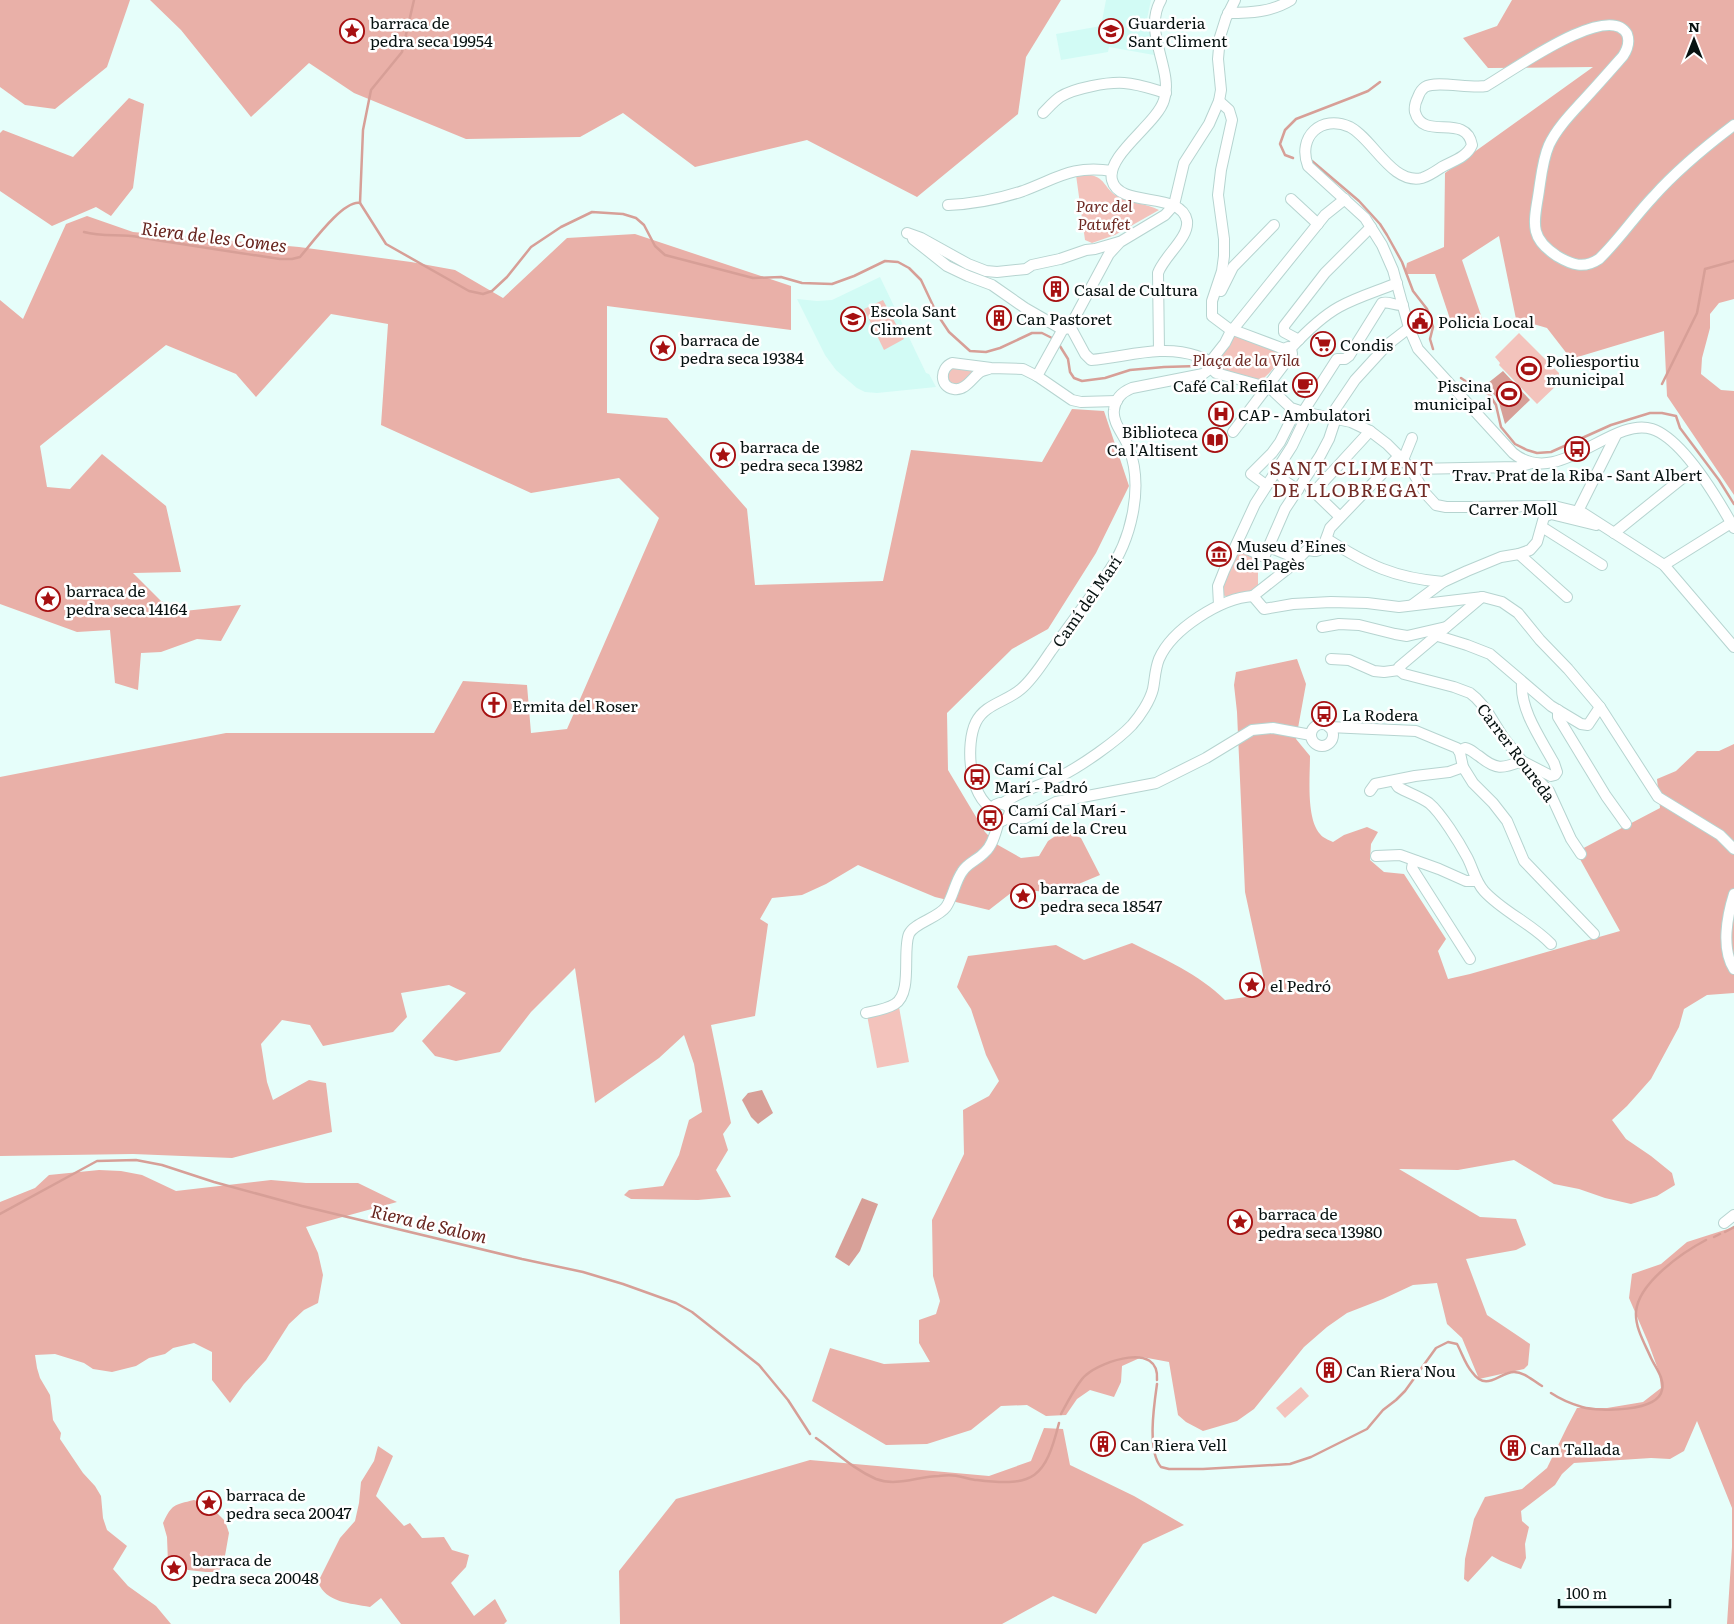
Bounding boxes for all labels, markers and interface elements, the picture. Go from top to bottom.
place label: barraca de pedra seca 19954 [370,10,493,52]
place label: Guarderia Sant Climent [1128,10,1228,52]
north arrow [1669,15,1719,65]
text: N [1688,16,1700,36]
place icon: barraca de pedra seca 19954 [339,18,365,44]
school or university icon: Guarderia Sant Climent [1098,18,1124,44]
park label: Parc del Patufet [1076,193,1133,235]
water label: Riera de les Comes [140,214,289,258]
building icon: Casal de Cultura [1043,276,1069,302]
place label: Casal de Cultura [1074,277,1198,301]
place label: Escola Sant Climent [870,298,957,340]
building icon: Can Pastoret [986,305,1012,331]
school or university icon: Escola Sant Climent [840,306,866,332]
place label: Can Pastoret [1016,306,1113,330]
public building icon: Policia Local [1407,308,1433,334]
place label: Policia Local [1438,309,1534,333]
place label: barraca de pedra seca 19384 [680,327,804,369]
supermarket icon: Condis [1310,331,1336,357]
place label: Condis [1340,332,1393,356]
place icon: barraca de pedra seca 19384 [650,335,676,361]
park label: Plaça de la Vila [1192,347,1301,371]
place label: Poliesportiu municipal [1546,348,1639,390]
sports icon: Poliesportiu municipal [1516,356,1542,382]
cafe icon: Café Cal Refilat [1292,372,1318,398]
place label: Café Cal Refilat [1173,373,1289,397]
place label: Piscina municipal [1414,373,1492,415]
sports icon: Piscina municipal [1496,381,1522,407]
hospital icon: CAP - Ambulatori [1208,401,1234,427]
place label: CAP - Ambulatori [1238,402,1371,426]
place label: Biblioteca Ca l'Altisent [1107,419,1199,461]
library icon: Biblioteca Ca l'Altisent [1202,427,1228,453]
place label: barraca de pedra seca 13982 [740,434,863,476]
bus stop icon: Trav. Prat de la Riba - Sant Albert [1564,436,1590,462]
place icon: barraca de pedra seca 13982 [710,442,736,468]
district label: SANT CLIMENT DE LLOBREGAT [1270,453,1434,503]
place label: Trav. Prat de la Riba - Sant Albert [1452,462,1703,486]
street label: Carrer Moll [1469,496,1557,520]
place label: Museu d’Eines del Pagès [1236,533,1346,575]
museum icon: Museu d’Eines del Pagès [1206,541,1232,567]
street label: Camí del Marí [1046,550,1126,652]
place label: barraca de pedra seca 14164 [66,578,187,620]
place icon: barraca de pedra seca 14164 [35,586,61,612]
church icon: Ermita del Roser [481,692,507,718]
place label: Ermita del Roser [512,693,638,717]
street label: Carrer Roureda [1472,698,1562,807]
bus stop icon: La Rodera [1311,701,1337,727]
place label: La Rodera [1342,702,1419,726]
place label: Camí Cal Marí - Padró [994,756,1088,798]
bus stop icon: Camí Cal Marí - Padró [964,764,990,790]
place label: Camí Cal Marí - Camí de la Creu [1008,797,1127,839]
bus stop icon: Camí Cal Marí - Camí de la Creu [977,805,1003,831]
place label: barraca de pedra seca 18547 [1040,875,1162,917]
place icon: barraca de pedra seca 18547 [1010,883,1036,909]
place icon: el Pedró [1239,972,1265,998]
place label: el Pedró [1270,973,1331,997]
water label: Riera de Salom [368,1197,490,1250]
place label: barraca de pedra seca 13980 [1258,1201,1382,1243]
place icon: barraca de pedra seca 13980 [1227,1209,1253,1235]
building icon: Can Riera Nou [1316,1357,1342,1383]
place label: Can Riera Nou [1346,1358,1456,1382]
building icon: Can Riera Vell [1090,1431,1116,1457]
place label: Can Riera Vell [1120,1432,1227,1456]
building icon: Can Tallada [1500,1435,1526,1461]
place label: Can Tallada [1530,1436,1621,1460]
place label: barraca de pedra seca 20047 [226,1482,352,1524]
place icon: barraca de pedra seca 20047 [196,1490,222,1516]
place label: barraca de pedra seca 20048 [192,1547,319,1589]
place icon: barraca de pedra seca 20048 [161,1555,187,1581]
scale bar [1559,1576,1670,1608]
text: 100 m [1566,1581,1607,1604]

